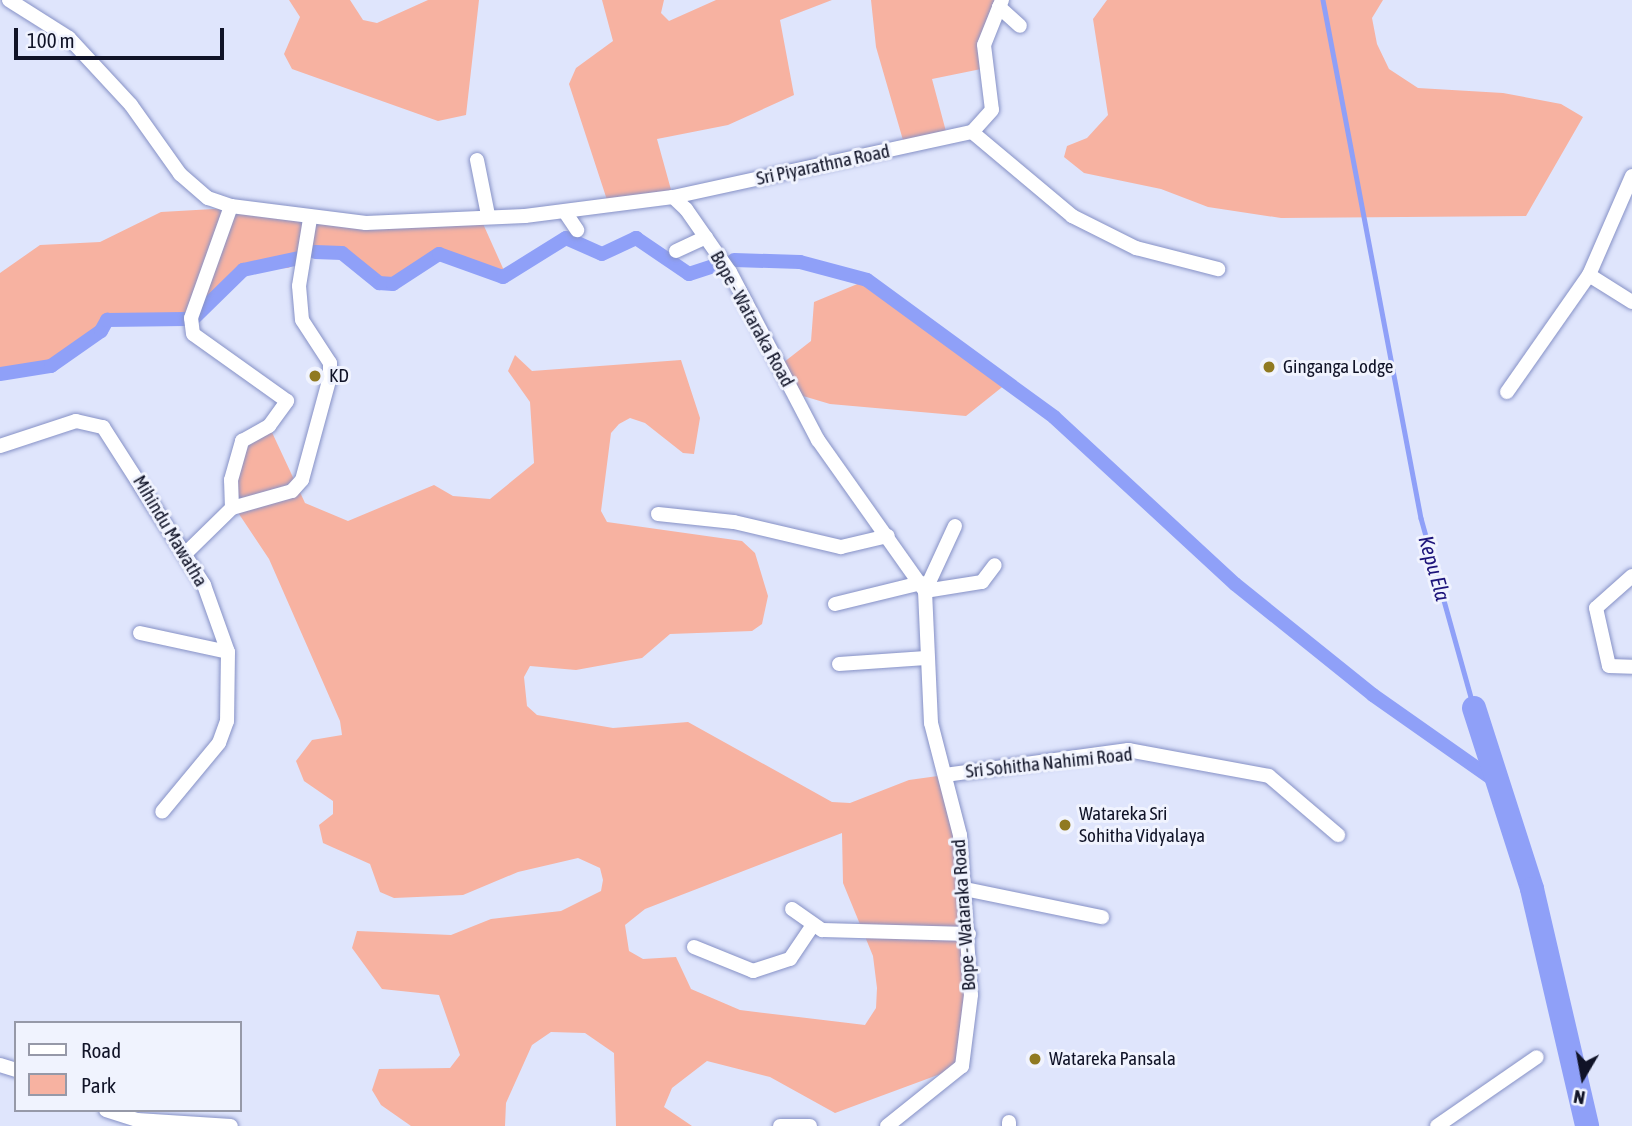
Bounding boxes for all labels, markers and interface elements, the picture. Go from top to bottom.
scale bar [18,14,228,58]
text: 100 m [27,28,75,52]
street label: Sri Piyarathna Road [754,140,892,190]
street label: Bope - Wataraka Road [705,247,799,391]
place label: Ginganga Lodge [1283,356,1393,378]
marker: Ginganga Lodge [1261,359,1277,375]
place label: KD [329,365,349,387]
marker: KD [307,368,323,384]
street label: Mihindu Mawatha [128,471,212,591]
water label: Kepu Ela [1414,533,1456,603]
street label: Sri Sohitha Nahimi Road [964,743,1134,783]
place label: Watareka Sri Sohitha Vidyalaya [1079,803,1205,847]
marker: Watareka Sri Sohitha Vidyalaya [1057,817,1073,833]
street label: Bope - Wataraka Road [947,838,981,992]
legend [14,1021,242,1112]
text: Road [81,1038,121,1062]
north arrow [1548,1042,1618,1112]
place label: Watareka Pansala [1049,1048,1176,1070]
marker: Watareka Pansala [1027,1051,1043,1067]
text: Park [81,1073,116,1097]
text: N [1572,1086,1587,1109]

